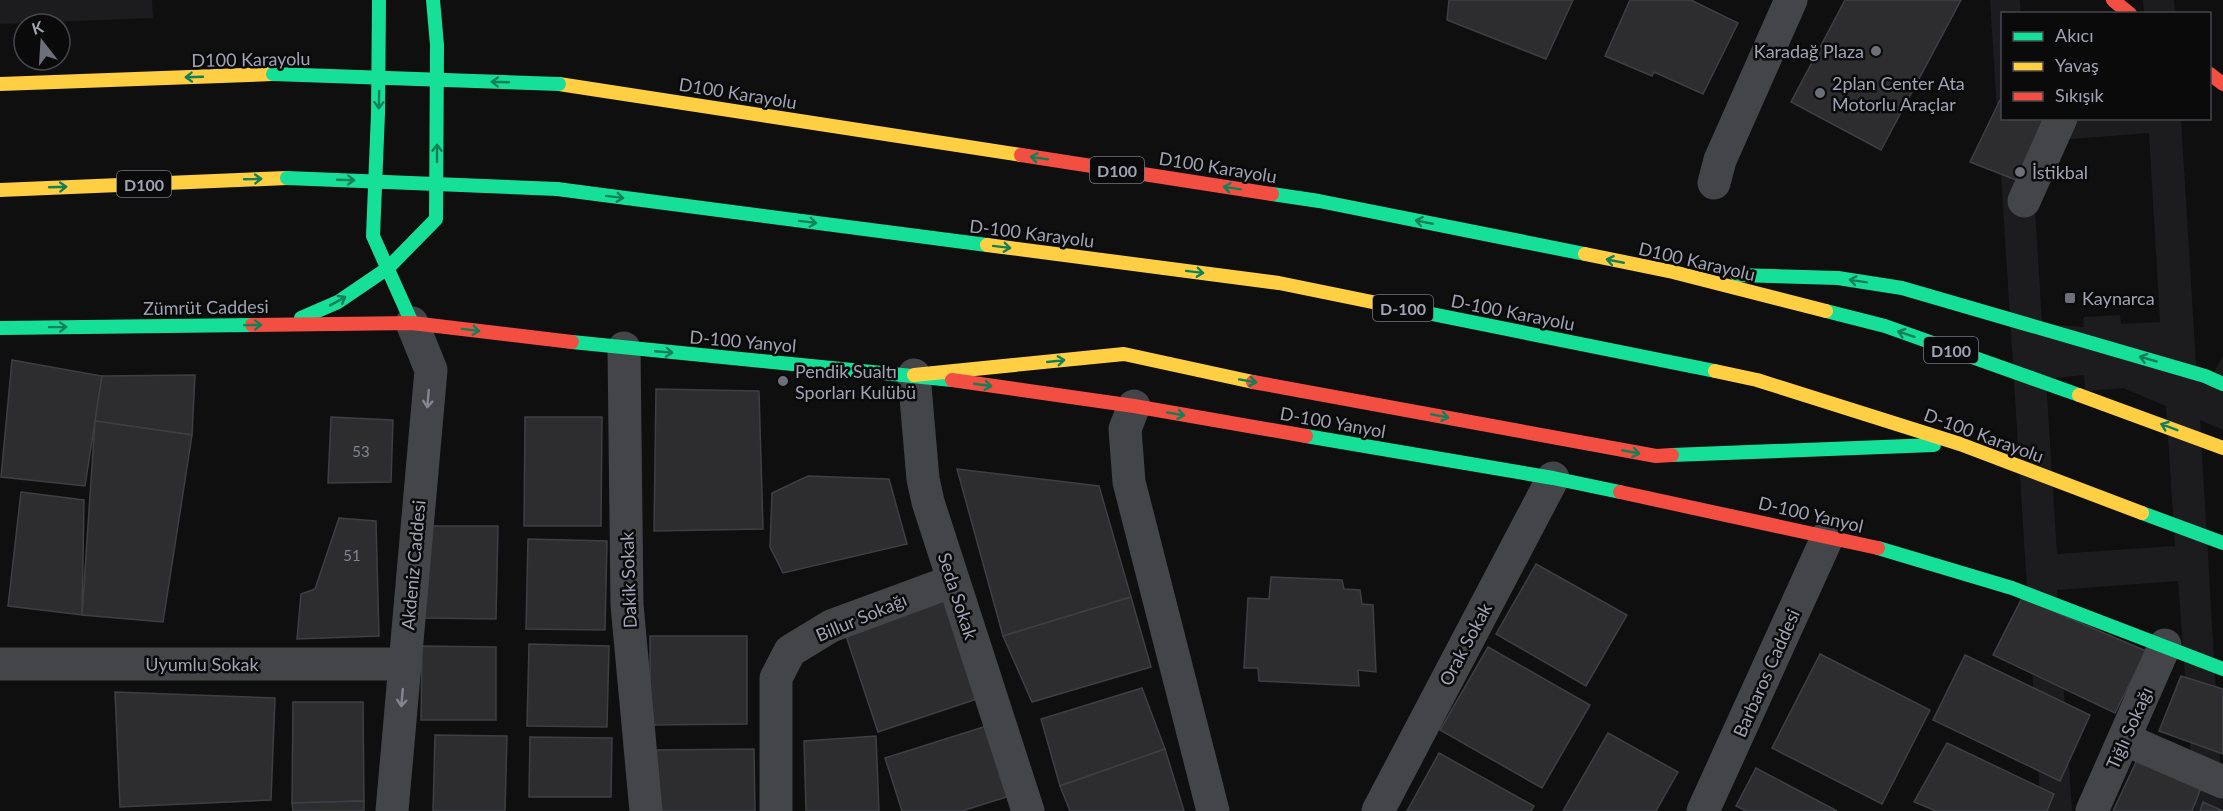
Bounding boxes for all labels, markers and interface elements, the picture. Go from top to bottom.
north arrow [12,12,72,72]
legend [2001,12,2211,120]
text: K [29,16,46,38]
text: Akıcı [2055,24,2094,46]
place label: Karadağ Plaza [1754,40,1864,62]
marker: Karadağ Plaza [1869,44,1883,58]
street label: D100 Karayolu [191,47,311,71]
text: Yavaş [2055,54,2099,76]
one-way arrow [184,71,204,83]
place label: 2plan Center Ata Motorlu Araçlar [1832,72,1965,115]
street label: D100 Karayolu [677,73,799,113]
one-way arrow [491,76,511,88]
text: Sıkışık [2055,84,2105,106]
marker: 2plan Center Ata Motorlu Araçlar [1813,86,1827,100]
one-way arrow [373,90,384,110]
one-way arrow [431,143,443,163]
street label: D100 Karayolu [1157,147,1279,187]
one-way arrow [1030,152,1050,163]
road number: D100 [1090,157,1144,183]
place label: İstikbal [2032,161,2088,183]
marker: İstikbal [2013,165,2027,179]
road number: D100 [117,171,171,197]
one-way arrow [243,174,263,185]
one-way arrow [335,175,355,186]
one-way arrow [48,182,68,193]
one-way arrow [1223,182,1243,193]
one-way arrow [604,192,624,203]
street label: D-100 Karayolu [968,214,1096,252]
one-way arrow [1415,216,1434,227]
one-way arrow [798,217,818,228]
street label: D100 Karayolu [1637,237,1757,285]
one-way arrow [991,242,1011,253]
one-way arrow [1606,255,1626,266]
one-way arrow [1185,267,1204,278]
one-way arrow [1849,276,1868,287]
place label: Kaynarca [2082,287,2155,309]
street label: D-100 Karayolu [1449,289,1577,335]
marker: Kaynarca [2063,291,2077,305]
street label: Zümrüt Caddesi [143,295,269,319]
one-way arrow [329,295,347,306]
road number: D-100 [1373,295,1433,321]
one-way arrow [243,319,263,331]
one-way arrow [48,321,68,333]
one-way arrow [460,325,480,336]
street label: D-100 Yanyol [689,325,797,357]
one-way arrow [1897,327,1915,338]
road number: D100 [1924,337,1978,363]
one-way arrow [654,347,674,358]
one-way arrow [2138,353,2157,364]
one-way arrow [1046,355,1066,366]
place label: Pendik Sualtı Sporları Kulübü [795,360,916,403]
marker: Pendik Sualtı Sporları Kulübü [776,374,790,388]
one-way arrow [1238,376,1257,387]
one-way arrow [973,380,993,391]
one-way arrow [422,388,433,408]
street label: D-100 Yanyol [1278,402,1388,442]
street label: D-100 Karayolu [1921,403,2047,467]
one-way arrow [1166,408,1186,419]
one-way arrow [1429,411,1449,422]
one-way arrow [2160,421,2178,432]
house number: 53 [352,442,370,460]
one-way arrow [1621,447,1641,458]
street label: D-100 Yanyol [1756,491,1866,537]
street label: Akdeniz Caddesi [396,499,430,631]
street label: Dakik Sokak [615,530,641,629]
house number: 51 [343,546,361,564]
street label: Seda Sokak [934,550,983,643]
street label: Billur Sokağı [812,588,910,646]
street label: Orak Sokak [1434,598,1496,689]
street label: Barbaros Caddesi [1728,606,1804,740]
street label: Uyumlu Sokak [145,653,259,675]
street label: Tığlı Sokağı [2101,684,2157,772]
one-way arrow [396,687,407,707]

